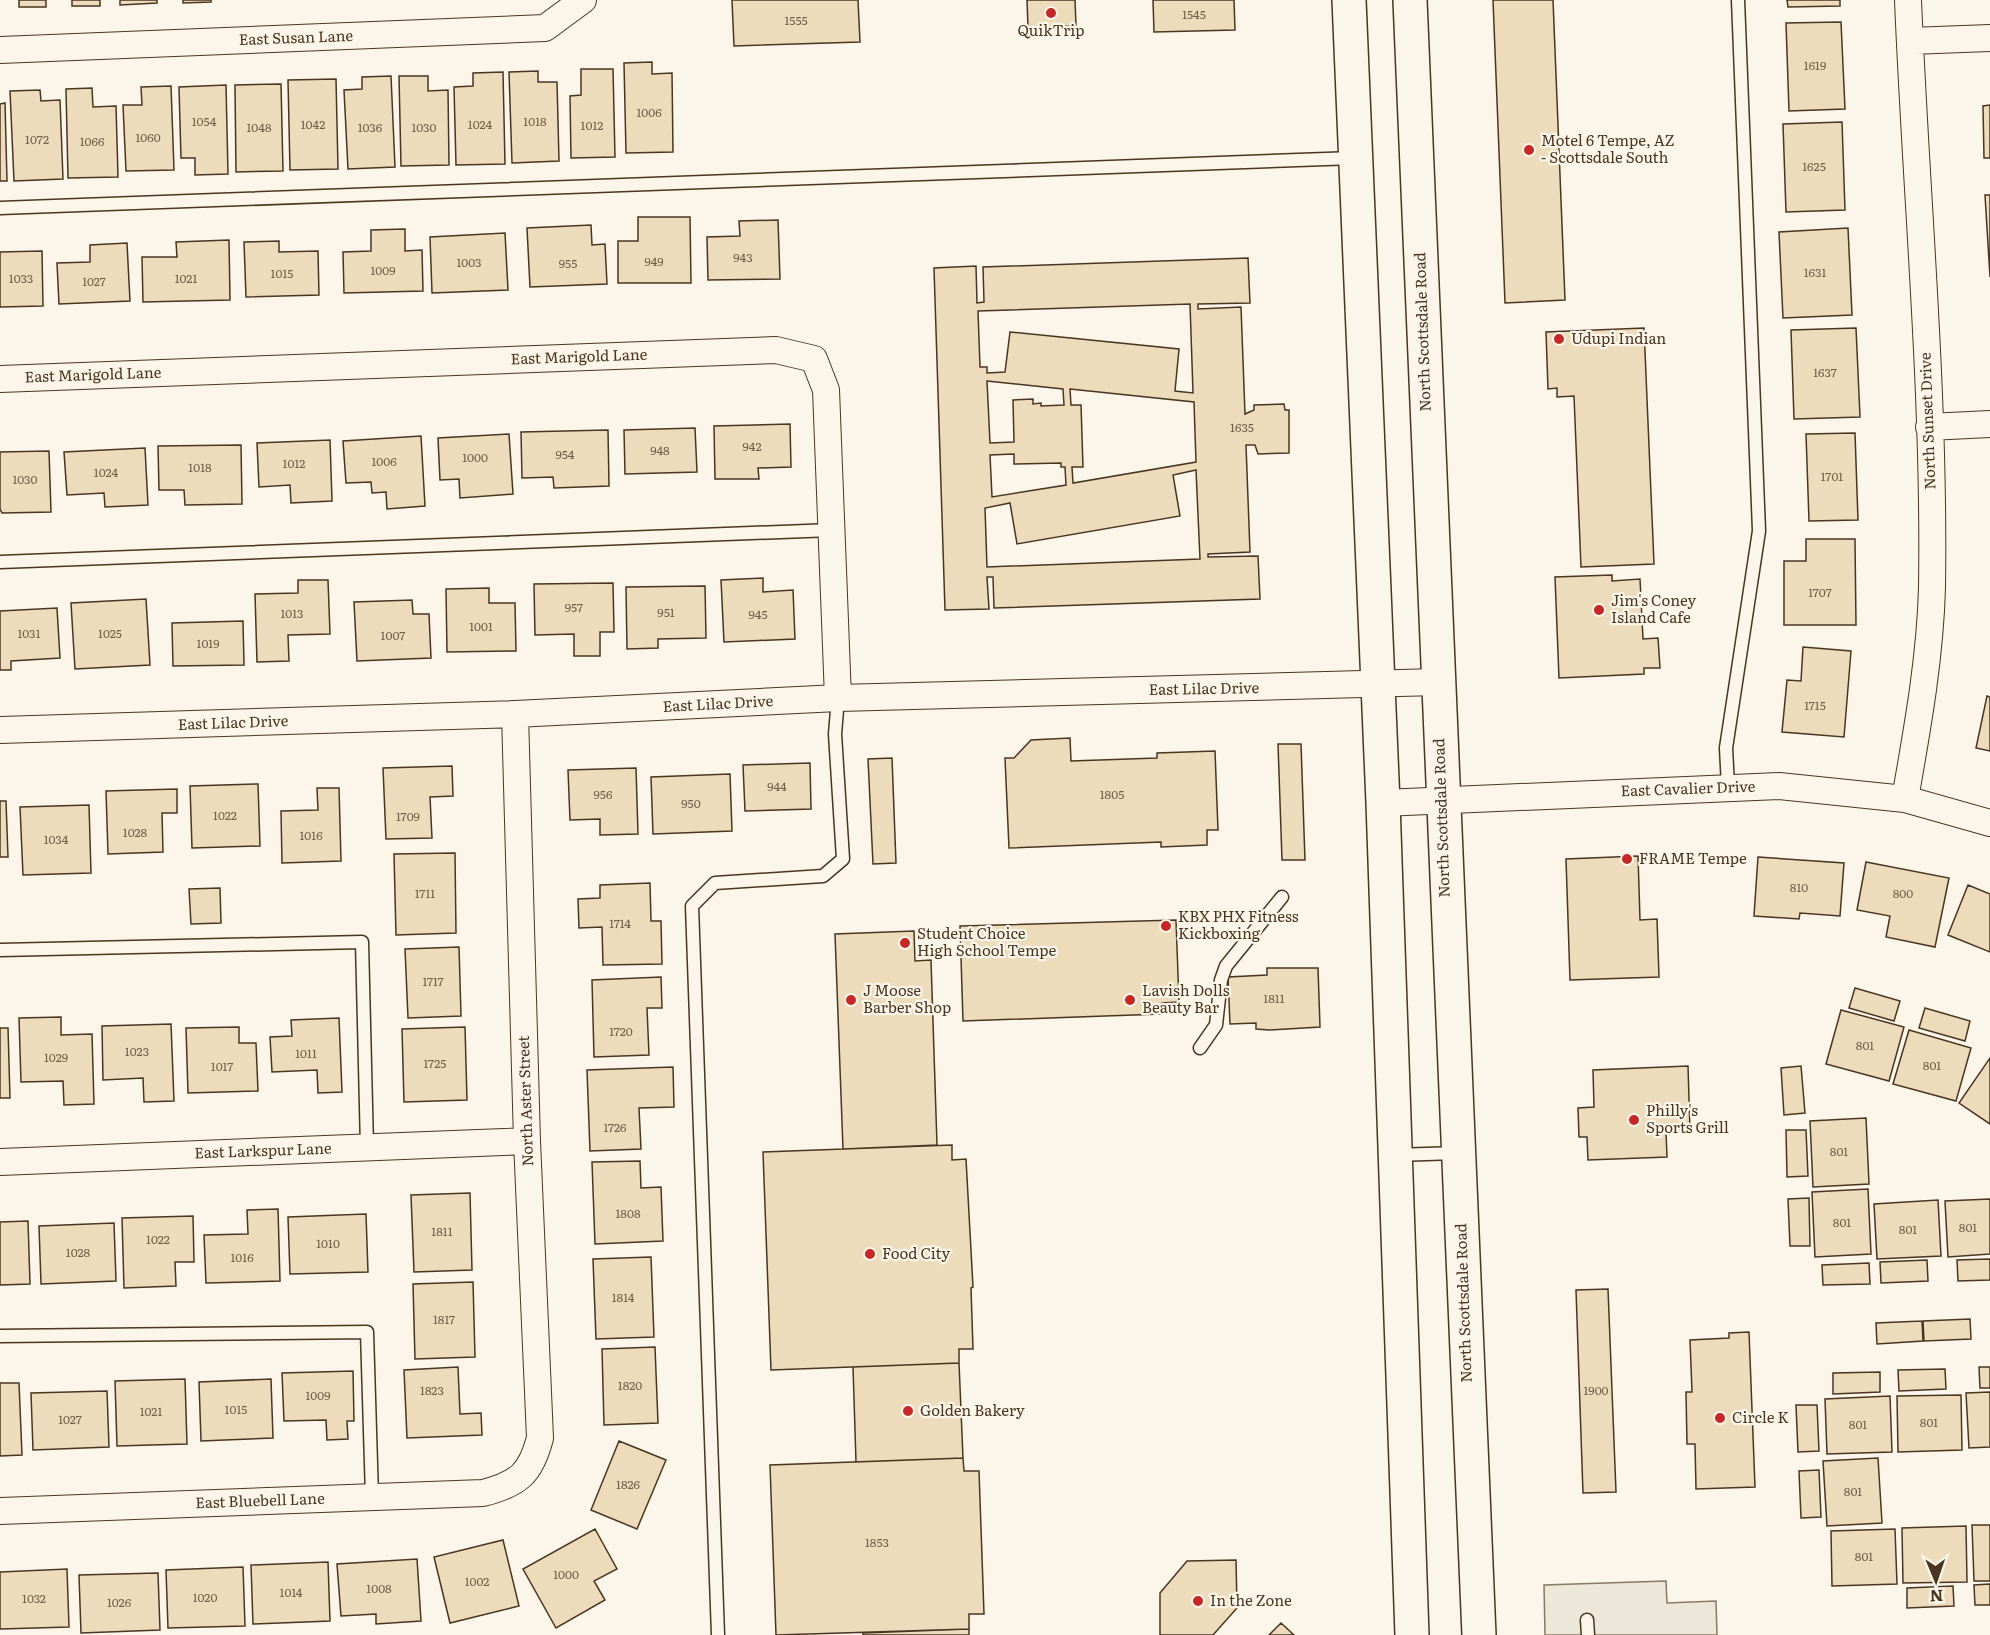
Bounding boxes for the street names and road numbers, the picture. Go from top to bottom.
street label: East Susan Lane [238,23,354,50]
street label: North Scottsdale Road [1407,252,1436,412]
street label: East Marigold Lane [510,342,648,369]
street label: North Sunset Drive [1913,352,1940,490]
street label: East Marigold Lane [24,360,162,387]
street label: East Lilac Drive [1148,675,1260,700]
street label: East Lilac Drive [662,688,774,717]
street label: East Lilac Drive [177,708,289,735]
street label: North Scottsdale Road [1426,738,1455,898]
street label: East Cavalier Drive [1620,774,1756,801]
street label: North Aster Street [511,1035,538,1167]
street label: East Larkspur Lane [194,1136,332,1163]
street label: North Scottsdale Road [1448,1223,1477,1383]
street label: East Bluebell Lane [195,1486,325,1513]

